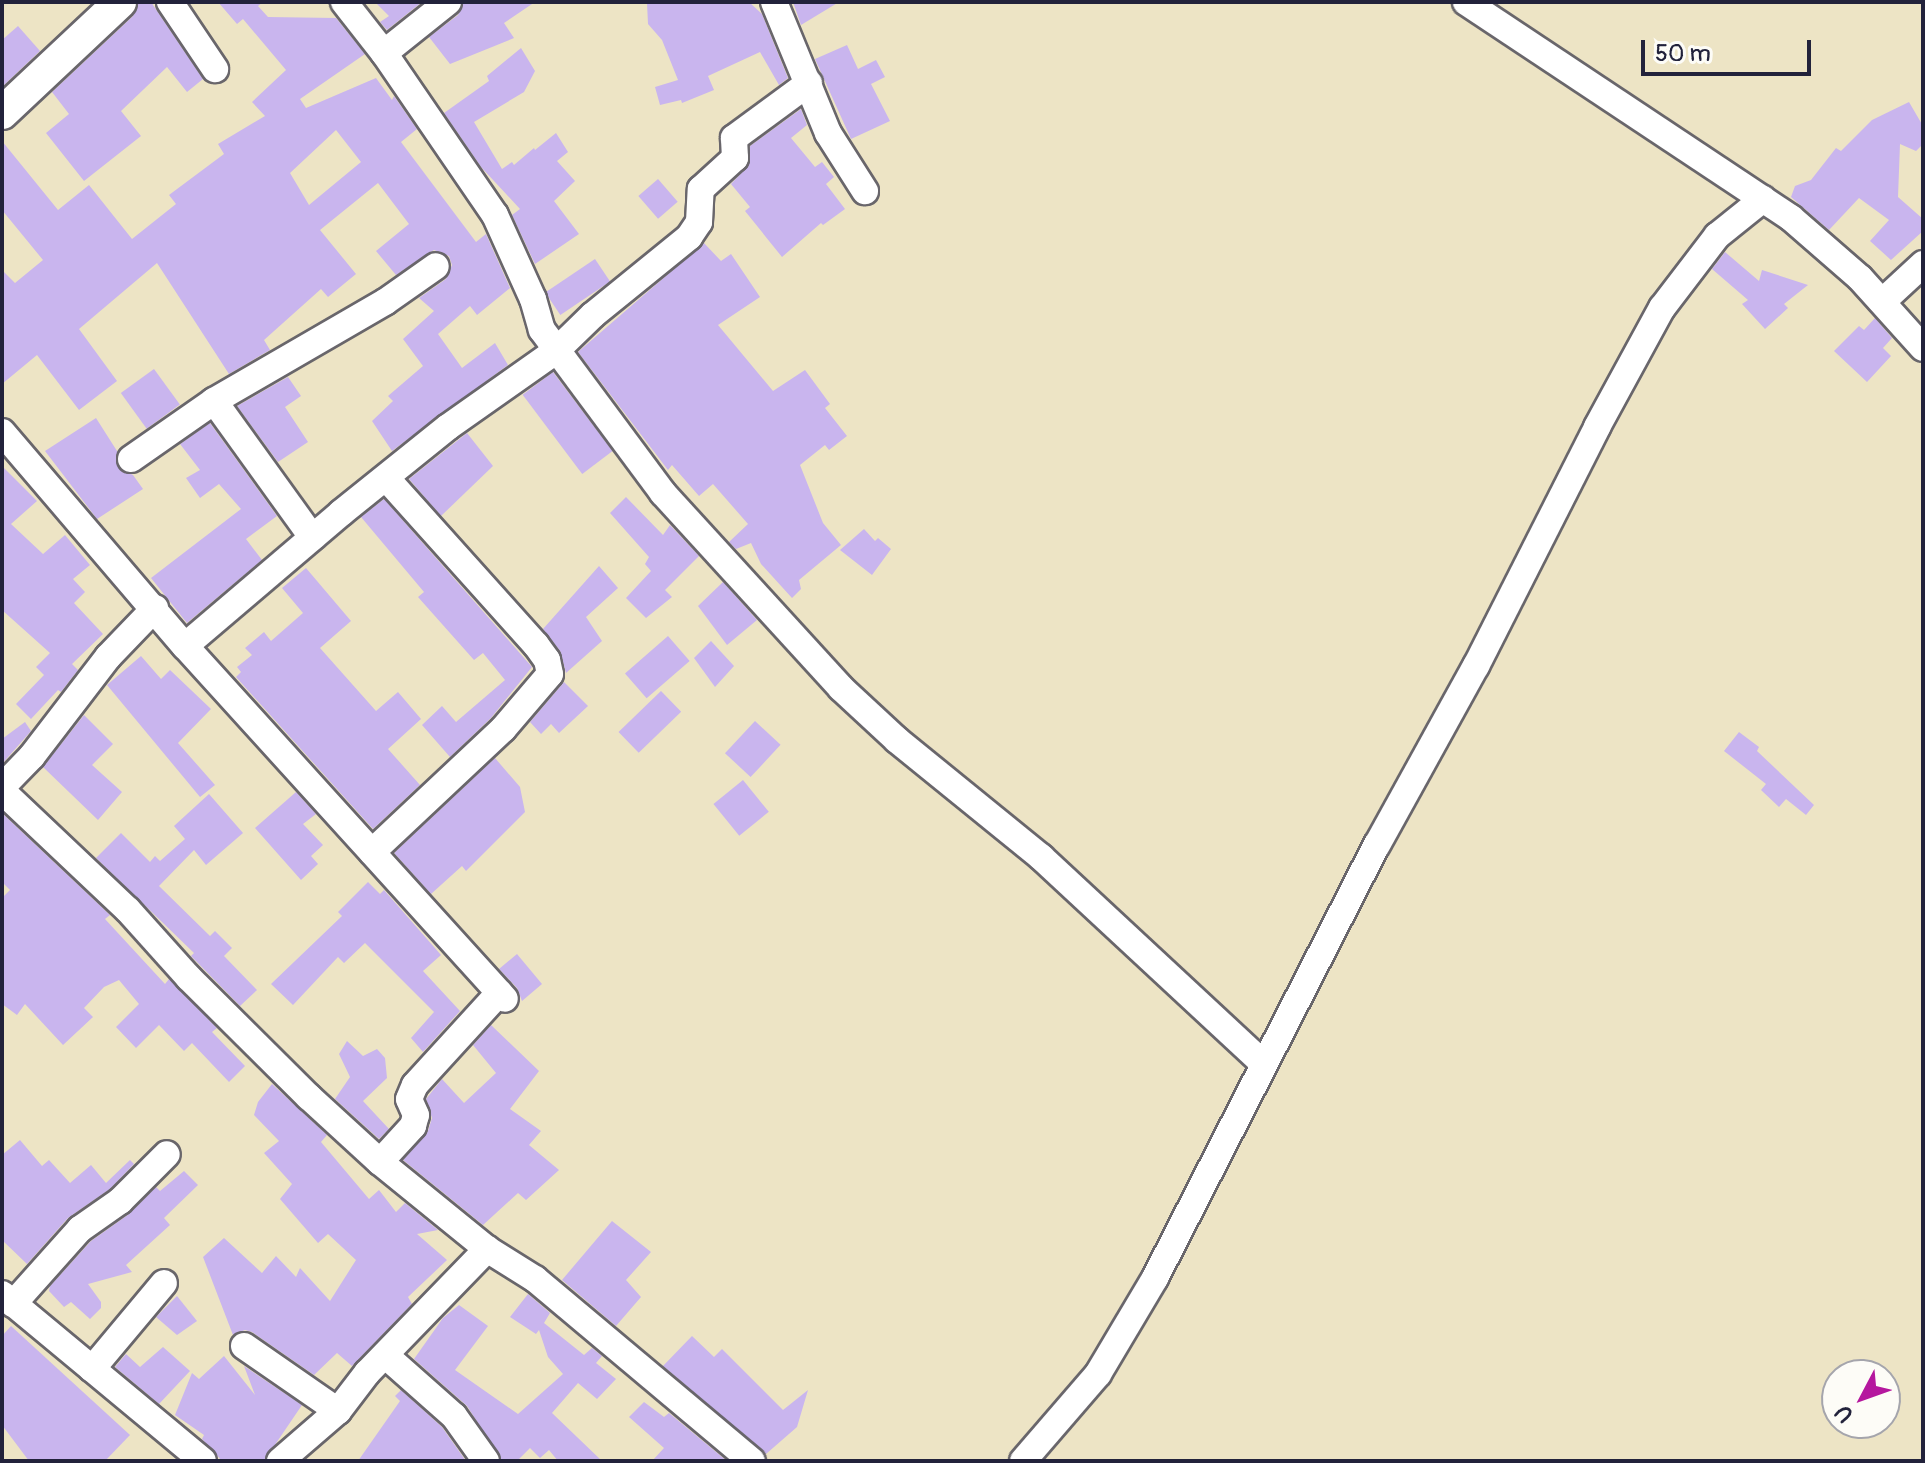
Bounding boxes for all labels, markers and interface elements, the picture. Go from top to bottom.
scale bar [1645,24,1815,74]
text: 50 m [1655,39,1711,68]
north arrow [1821,1359,1901,1439]
text: U [1829,1399,1860,1428]

